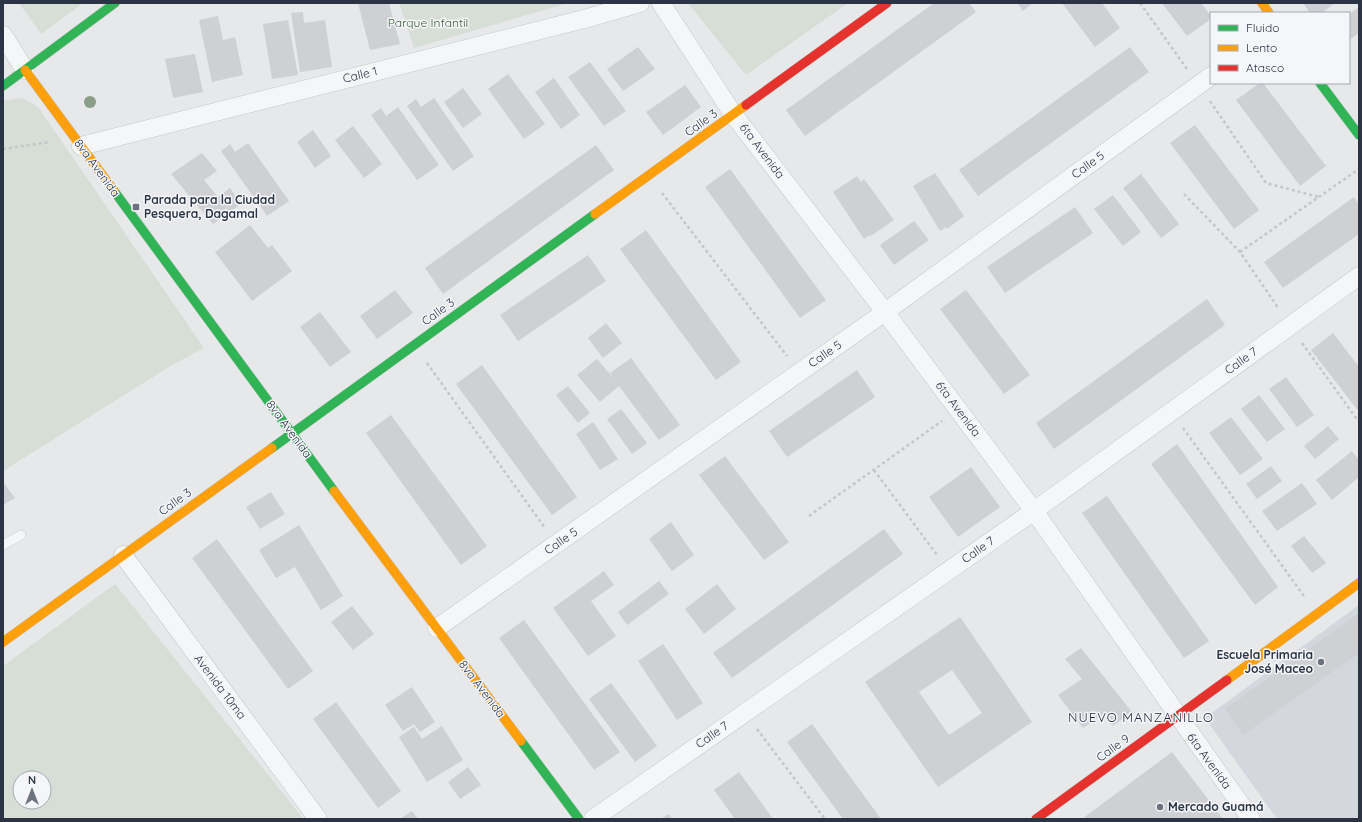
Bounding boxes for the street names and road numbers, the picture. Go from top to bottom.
street label: Calle 1 [341,63,379,86]
street label: Calle 3 [681,106,720,139]
street label: 6ta Avenida [737,120,788,181]
street label: 8va Avenida [71,136,123,200]
street label: Calle 5 [1068,148,1107,182]
street label: Calle 3 [418,295,457,328]
street label: Calle 5 [805,337,844,370]
street label: Calle 7 [1221,344,1260,377]
street label: 6ta Avenida [933,378,984,439]
street label: 8va Avenida [263,397,315,461]
street label: Calle 3 [155,485,194,518]
street label: Calle 5 [541,524,580,557]
street label: Calle 7 [958,533,997,566]
street label: Avenida 10ma [191,651,250,722]
street label: 8va Avenida [456,657,509,720]
street label: Calle 7 [692,718,731,751]
street label: Calle 9 [1093,730,1132,765]
street label: 6ta Avenida [1184,730,1235,792]

